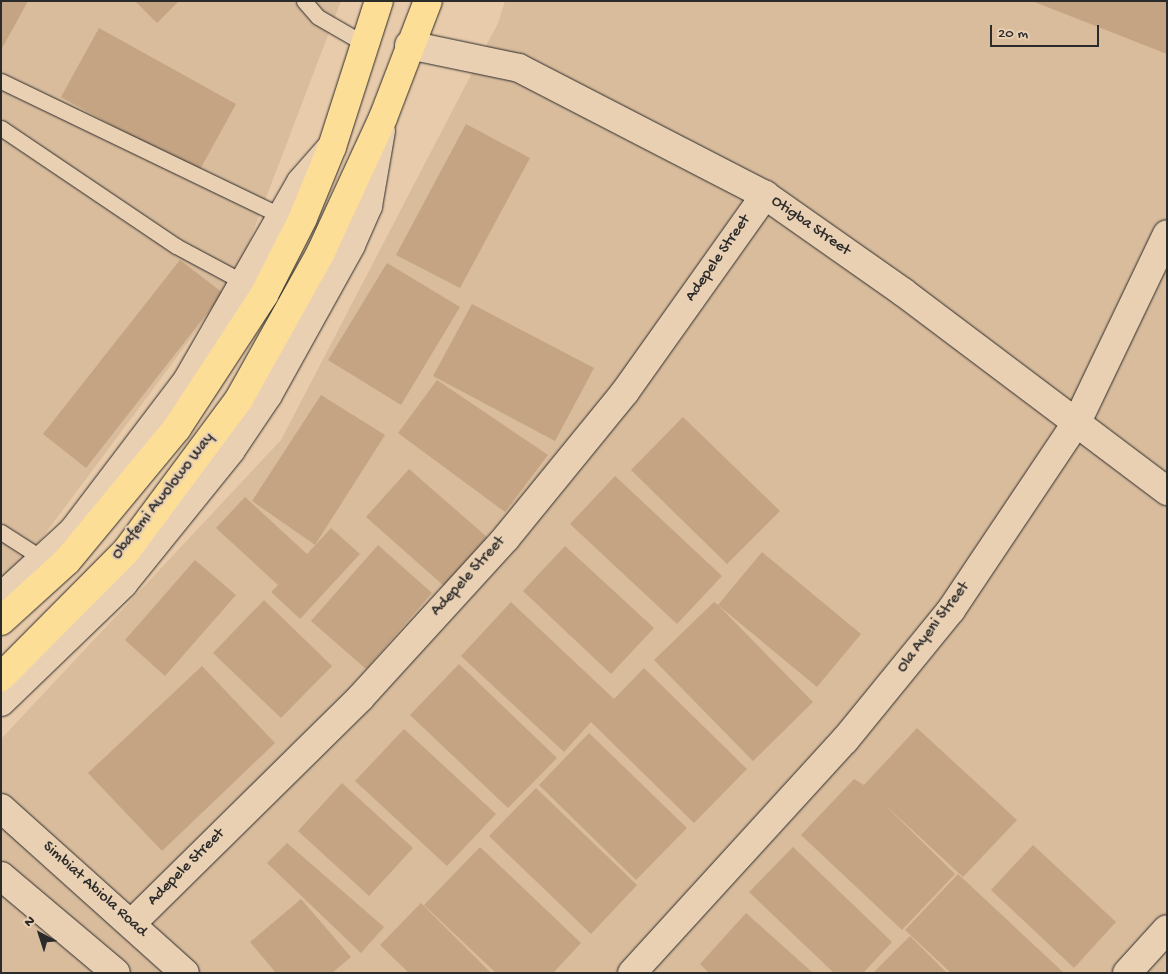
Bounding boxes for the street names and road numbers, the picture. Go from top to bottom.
street label: Otigba Street [767,193,853,261]
street label: Adepele Street [682,212,756,306]
street label: Obafemi Awolowo Way [109,430,219,564]
street label: Adepele Street [428,533,510,621]
street label: Ola Ayeni Street [894,579,974,677]
street label: Adepele Street [144,825,230,911]
street label: Simbiat Abiola Road [38,838,150,942]

